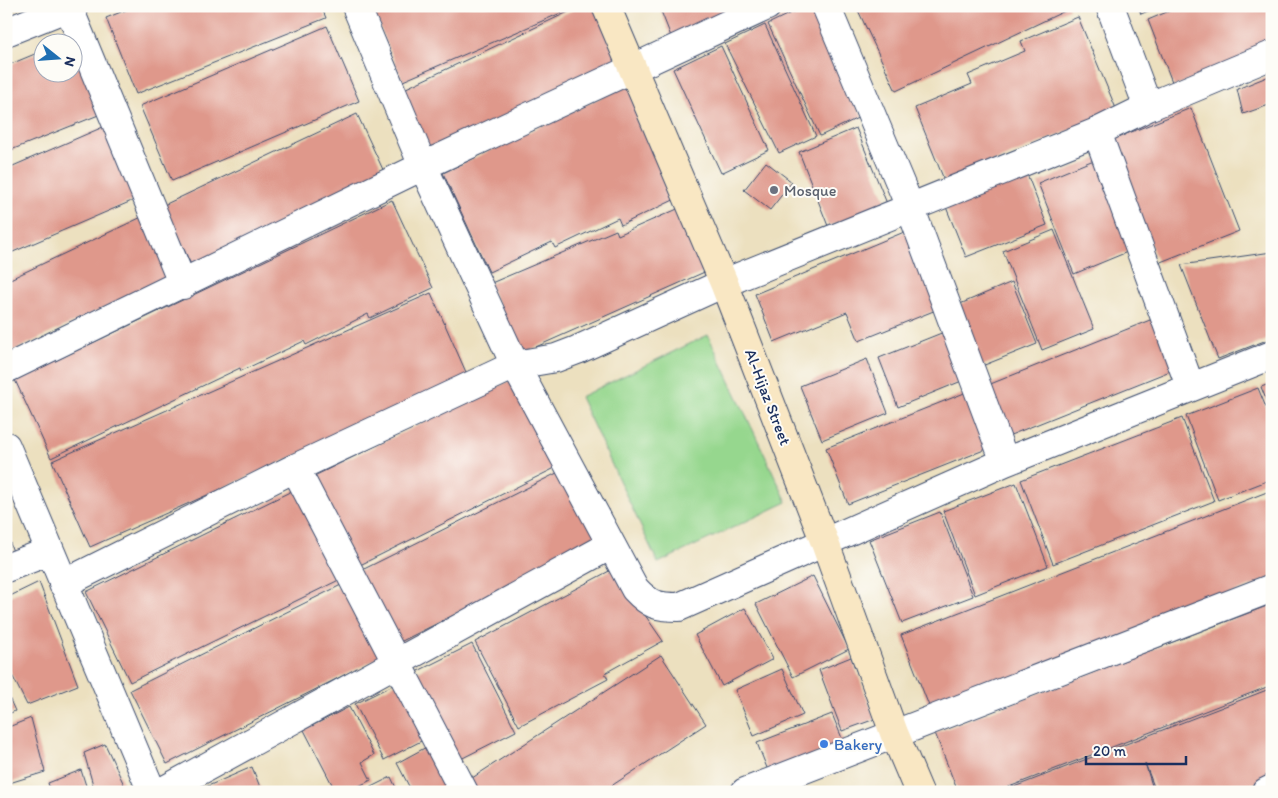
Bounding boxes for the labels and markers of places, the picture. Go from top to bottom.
place label: Mosque [784,181,837,200]
marker: Mosque [768,184,780,196]
place label: Bakery [834,735,883,754]
marker: Bakery [818,738,830,750]

